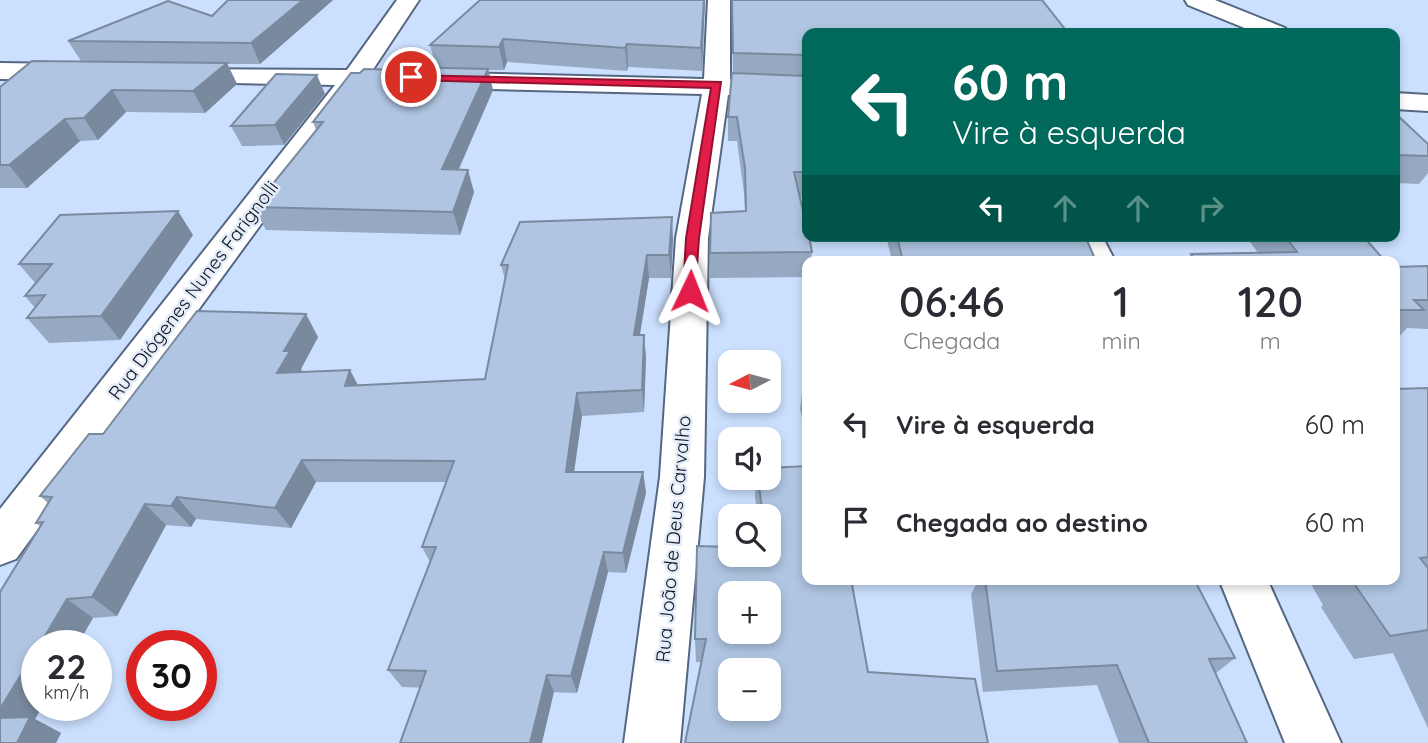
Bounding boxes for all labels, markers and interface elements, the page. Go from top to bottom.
pin [381,47,441,107]
text: 60 m [952,51,1068,112]
icon: left [837,56,928,147]
icon: arrive [392,58,430,96]
text: Vire à esquerda [952,112,1186,152]
street label: Rua Diógenes Nunes Farignolli [103,176,283,404]
icon: left [973,189,1011,227]
icon: ahead [1046,189,1084,227]
icon: ahead [1119,189,1157,227]
icon: right [1192,189,1230,227]
position arrow [653,254,727,328]
text: 06:46 [899,275,1005,328]
text: 1 [1113,275,1129,328]
text: 120 [1238,275,1303,328]
text: Chegada [903,326,1000,355]
text: min [1102,326,1141,355]
text: m [1260,326,1281,355]
north arrow [718,350,780,413]
map controls [718,350,781,721]
icon: left [837,405,875,443]
text: Vire à esquerda [896,408,1095,441]
text: 60 m [1305,408,1365,441]
street label: Rua João de Deus Carvalho [650,415,696,663]
button: sound [718,427,781,490]
icon: arrive [837,503,875,541]
button: search [718,504,781,567]
text: Chegada ao destino [896,506,1148,539]
text: 60 m [1305,506,1365,539]
button: + [718,581,781,644]
speed limit sign: 30 [126,630,217,721]
text: 22 [47,644,86,688]
button: − [718,658,781,721]
text: km/h [44,681,89,704]

